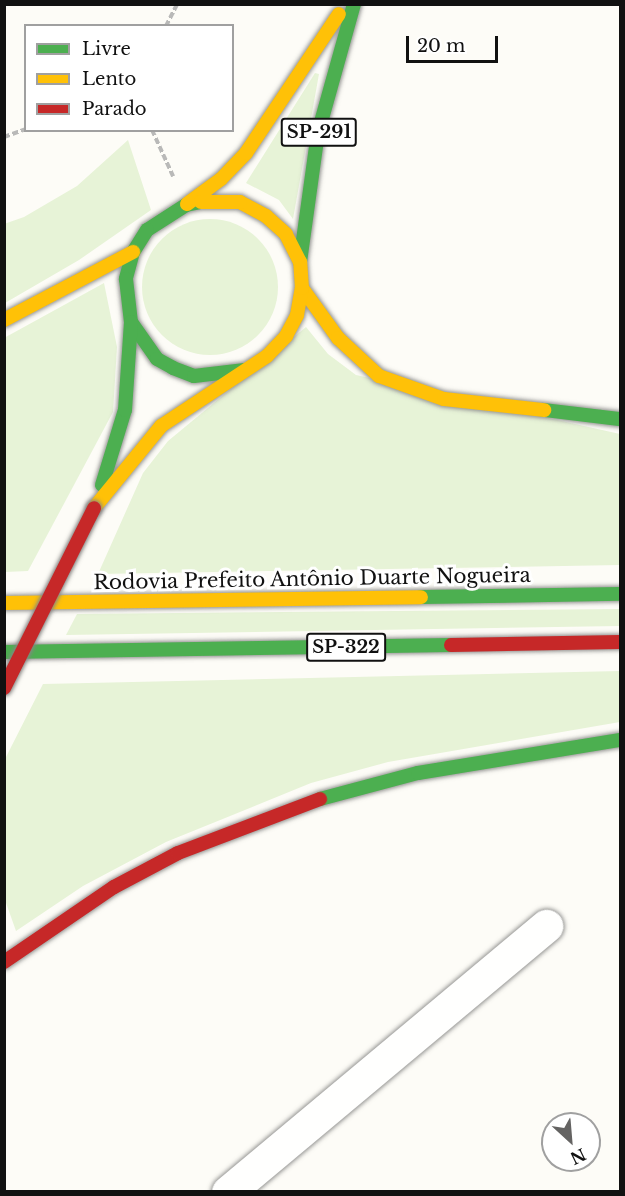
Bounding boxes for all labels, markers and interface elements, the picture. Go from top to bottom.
legend [24,24,234,132]
scale bar [409,24,500,62]
text: 20 m [417,35,465,57]
text: Livre [82,38,131,60]
text: Lento [82,68,136,90]
text: Parado [82,98,147,120]
road number: SP-291 [280,117,358,147]
street label: Rodovia Prefeito Antônio Duarte Nogueira [93,563,531,595]
road number: SP-322 [306,632,386,662]
north arrow [541,1112,601,1172]
text: N [567,1144,589,1169]

